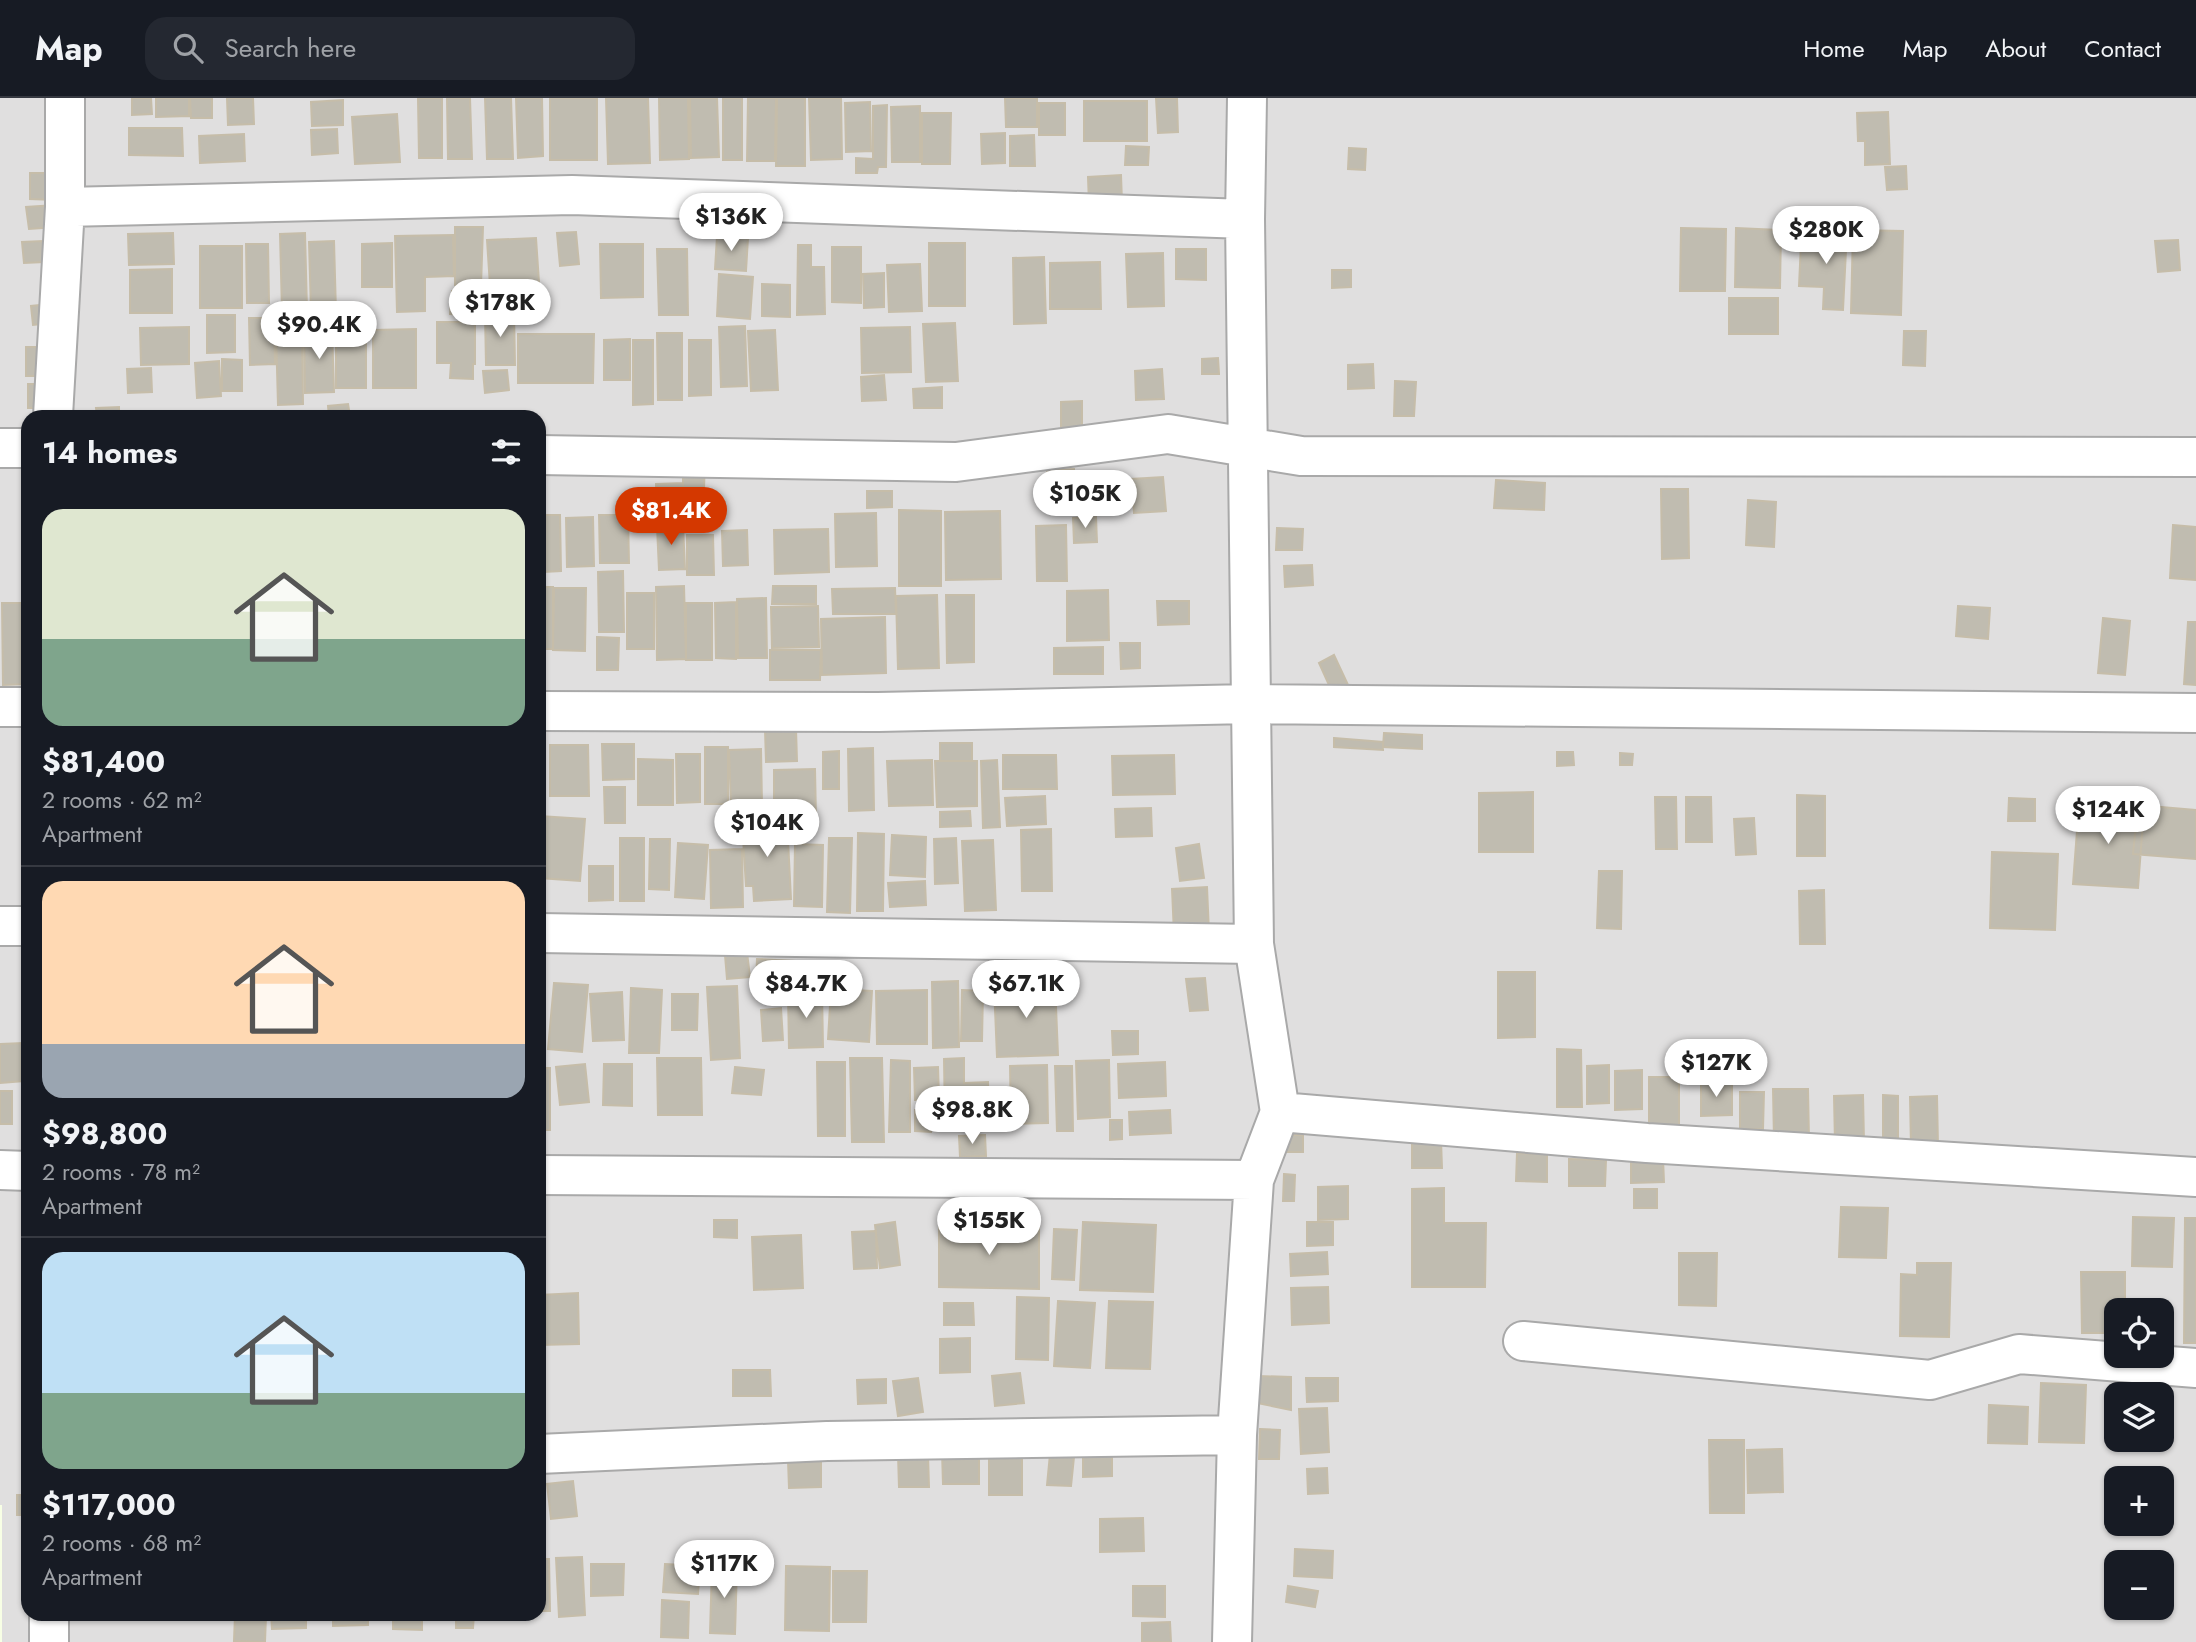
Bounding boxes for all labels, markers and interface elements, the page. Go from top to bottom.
search box [145,17,635,80]
text: Map [35,25,103,72]
icon: search [169,29,207,67]
text: Search here [225,29,356,67]
text: Home [1803,31,1865,66]
text: Map [1903,31,1947,66]
text: About [1985,31,2046,66]
text: Contact [2084,31,2161,66]
pin: $136K [682,194,780,253]
text: $136K [695,199,767,233]
pin: $280K [1777,206,1875,266]
text: $280K [1788,212,1864,246]
pin: $178K [451,280,549,339]
text: $178K [465,285,535,319]
pin: $90.4K [262,302,376,361]
text: $90.4K [277,307,361,341]
text: 14 homes [42,431,177,474]
icon: filters [487,433,525,471]
pin: $105K [1036,470,1134,530]
text: $105K [1049,476,1121,510]
pin: $81.4K [614,488,728,547]
text: $81.4K [631,493,711,527]
icon: home [221,554,347,680]
text: $81,400 [42,740,165,783]
text: 2 rooms · 62 m² [42,783,202,817]
pin: $124K [2059,786,2157,846]
text: $124K [2071,792,2145,826]
pin: $104K [718,800,816,859]
text: $104K [730,805,804,839]
text: Apartment [42,817,142,851]
icon: home [221,926,347,1052]
pin: $84.7K [749,960,863,1020]
pin: $67.1K [969,960,1083,1020]
text: $84.7K [765,966,847,1000]
text: $67.1K [988,966,1064,1000]
pin: $127K [1667,1040,1765,1099]
text: $127K [1680,1045,1752,1079]
pin: $98.8K [915,1086,1029,1146]
text: $98.8K [931,1092,1013,1126]
text: $98,800 [42,1112,167,1155]
text: 2 rooms · 78 m² [42,1155,200,1189]
text: Apartment [42,1189,142,1223]
pin: $155K [940,1198,1038,1257]
text: $155K [953,1203,1025,1237]
icon: home [221,1297,347,1423]
map controls [2104,1298,2174,1620]
button: locate [2104,1298,2174,1368]
button: layers [2104,1382,2174,1452]
button: + [2104,1466,2174,1536]
text: $117,000 [42,1483,176,1526]
text: 2 rooms · 68 m² [42,1526,201,1560]
pin: $117K [675,1540,773,1600]
text: $117K [690,1546,758,1580]
button: − [2104,1550,2174,1620]
text: Apartment [42,1560,142,1594]

